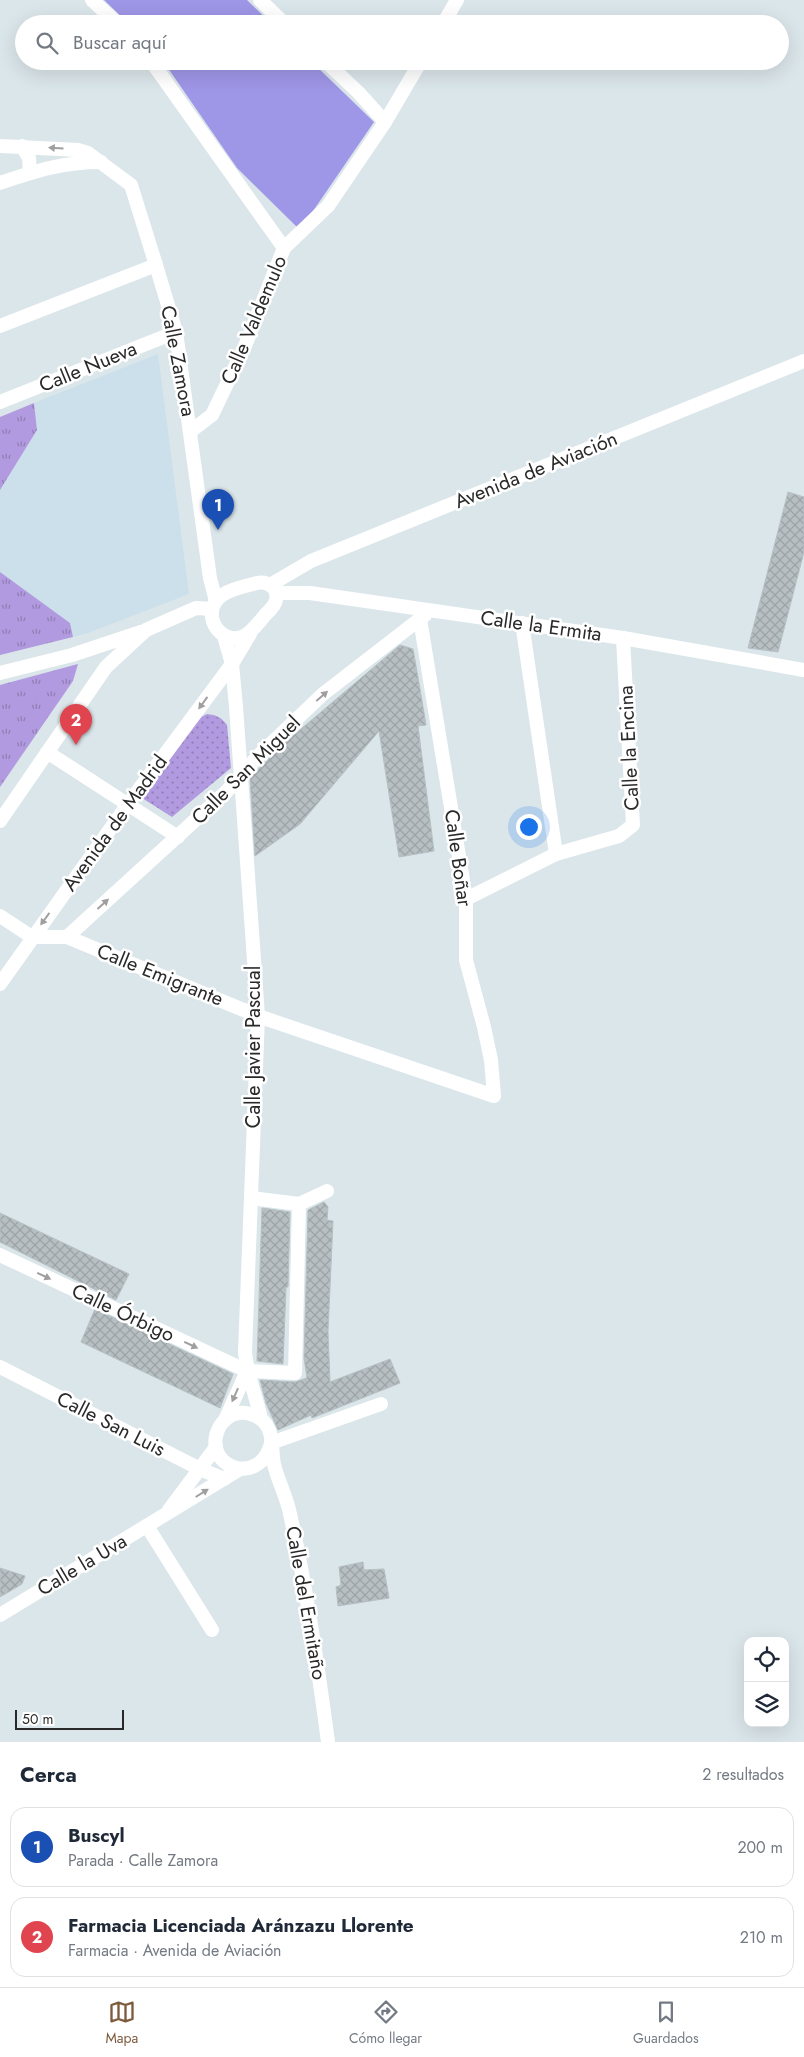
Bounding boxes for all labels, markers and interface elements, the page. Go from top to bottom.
search box [15,15,789,70]
icon: search [33,29,61,57]
text: Buscar aquí [73,29,167,56]
one-way arrow [47,144,63,152]
street label: Calle Valdemulo [214,251,294,389]
street label: Calle Zamora [153,303,203,419]
street label: Calle Nueva [35,334,141,400]
street label: Avenida de Aviación [450,424,622,516]
pin: 1 [202,489,234,530]
street label: Calle la Ermita [479,603,603,649]
street label: Calle la Encina [611,685,647,811]
one-way arrow [316,690,328,702]
one-way arrow [198,696,209,709]
pin: 2 [60,704,92,745]
street label: Calle San Miguel [185,709,307,831]
street label: Avenida de Madrid [56,749,174,897]
street label: Calle Boñar [437,808,479,909]
your location [516,814,542,840]
one-way arrow [96,898,108,910]
one-way arrow [40,912,51,925]
street label: Calle Emigrante [92,936,228,1014]
street label: Calle Javier Pascual [239,966,268,1128]
one-way arrow [37,1272,51,1280]
street label: Calle Órbigo [67,1277,179,1350]
one-way arrow [184,1341,198,1349]
street label: Calle San Luis [52,1384,170,1464]
one-way arrow [231,1388,239,1402]
one-way arrow [195,1488,208,1497]
street label: Calle del Ermitaño [278,1524,334,1682]
street label: Calle la Uva [32,1527,132,1603]
map controls [744,1637,789,1727]
button: locate [744,1637,789,1682]
button: layers [744,1682,789,1727]
scale bar [15,1707,124,1730]
text: 50 m [22,1709,53,1729]
text: Cerca [20,1760,77,1790]
text: 2 resultados [702,1763,784,1786]
text: Buscyl [68,1822,125,1849]
text: 1 [33,1836,41,1859]
text: 200 m [737,1836,783,1859]
text: Parada · Calle Zamora [68,1849,218,1872]
text: Farmacia Licenciada Aránzazu Llorente [68,1912,414,1939]
text: 2 [32,1926,42,1949]
text: 210 m [740,1926,783,1949]
text: Farmacia · Avenida de Aviación [68,1939,282,1962]
tab: Mapa [105,1998,138,2048]
tab: Cómo llegar [349,1998,422,2048]
tab: Guardados [633,1998,699,2048]

